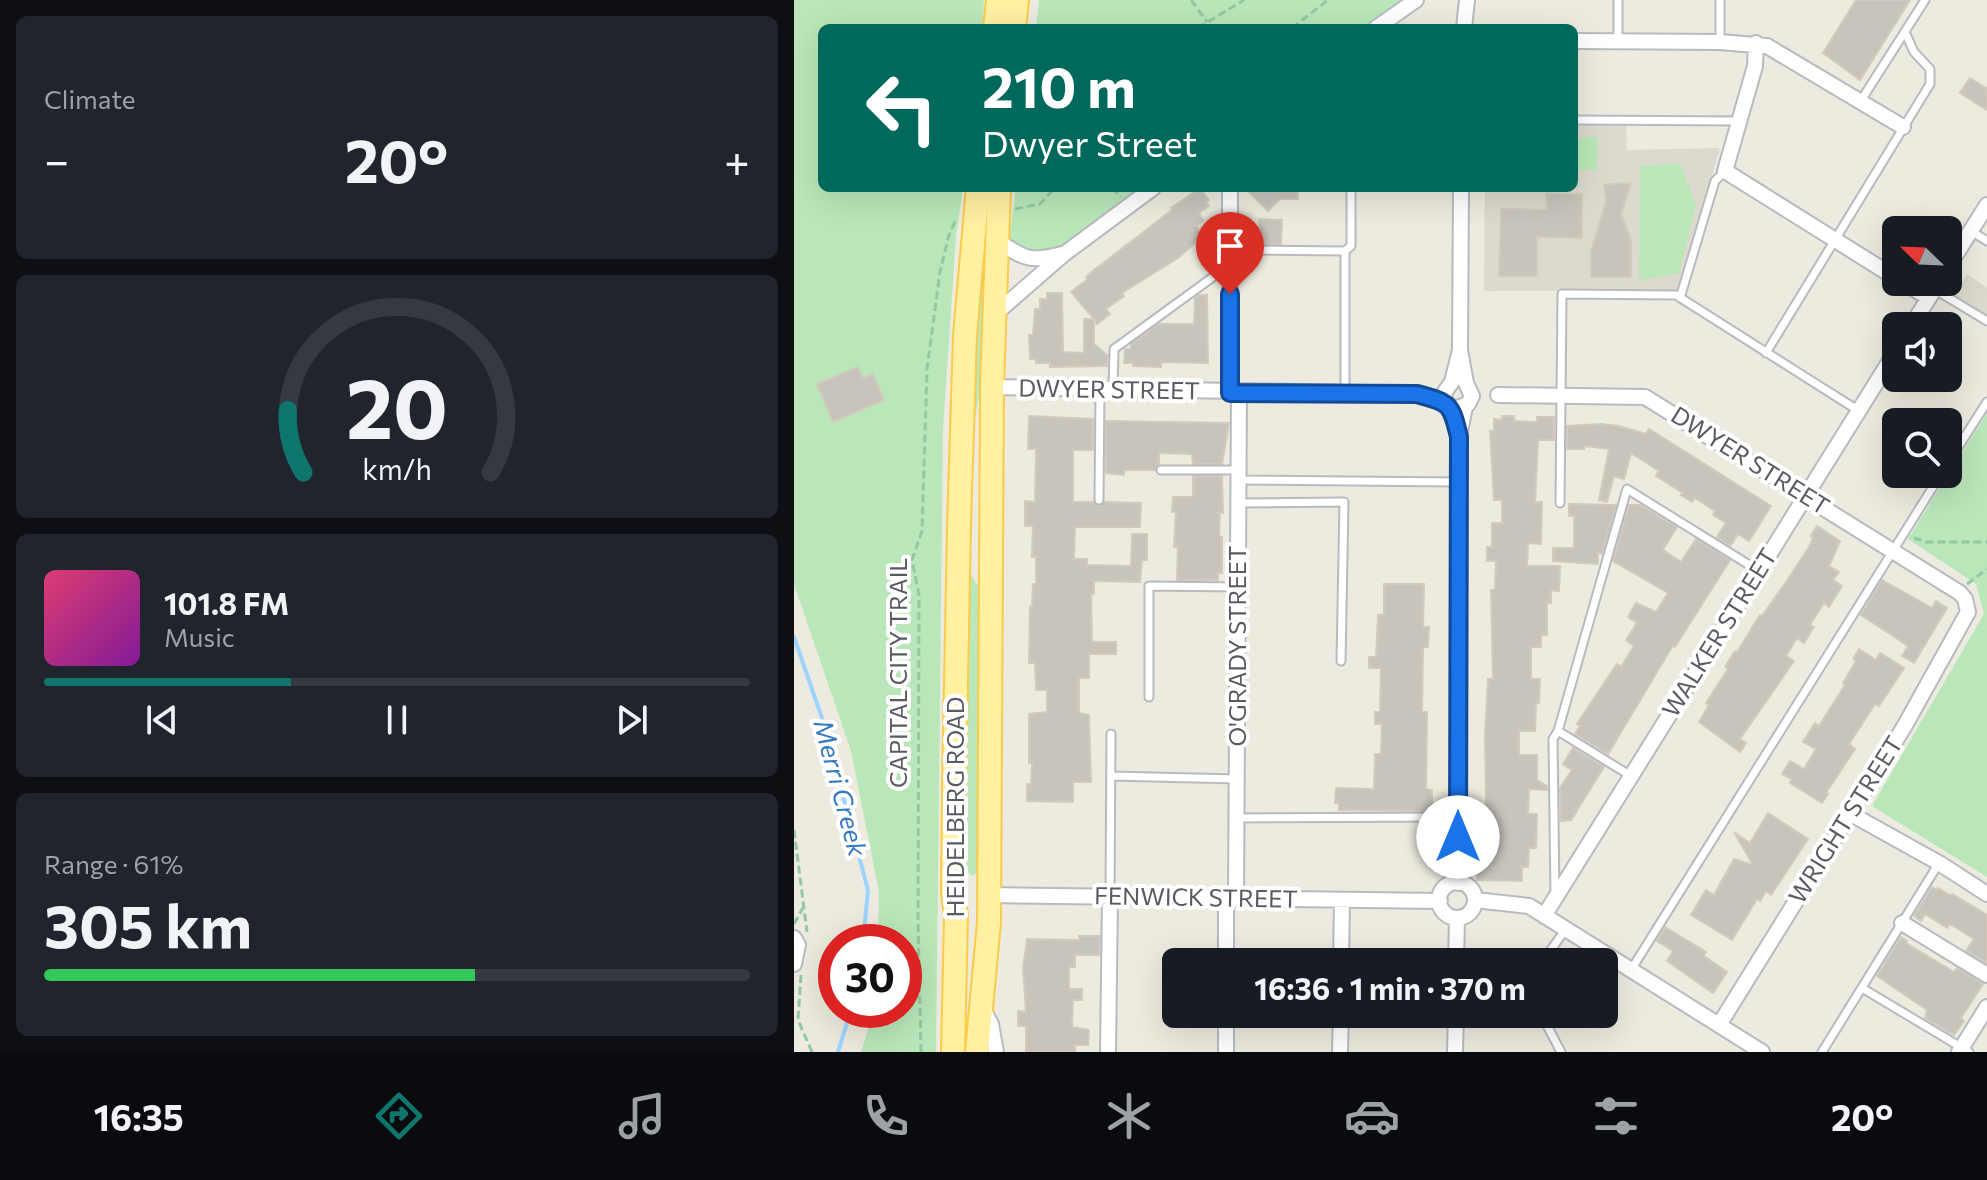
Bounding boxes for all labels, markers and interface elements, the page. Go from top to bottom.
text: 210 m [982,51,1136,120]
icon: left [850,56,954,160]
text: Climate [44,83,136,114]
text: Dwyer Street [982,120,1197,164]
text: 20° [345,122,448,195]
text: − [44,132,69,186]
text: + [724,132,750,186]
pin [1196,212,1264,294]
north arrow [1882,216,1962,296]
map controls [1882,216,1962,488]
icon: arrive [1208,224,1252,268]
button: sound [1882,312,1962,392]
text: 20 [346,353,448,455]
street label: DWYER STREET [1018,372,1200,405]
street label: DWYER STREET [1666,399,1835,520]
button: search [1882,408,1962,488]
text: km/h [362,451,432,486]
street label: WALKER STREET [1655,543,1782,722]
street label: O'GRADY STREET [1222,546,1251,746]
street label: CAPITAL CITY TRAIL [883,558,912,788]
text: 101.8 FM [164,584,289,621]
text: Music [164,621,235,652]
street label: HEIDELBERG ROAD [940,696,969,918]
icon: previous [140,698,184,742]
icon: pause [375,698,419,742]
icon: next [610,698,654,742]
water label: Merri Creek [808,716,875,860]
street label: WRIGHT STREET [1782,730,1908,908]
position arrow [1416,795,1500,879]
text: Range · 61% [44,848,183,879]
street label: FENWICK STREET [1094,880,1298,913]
text: 305 km [44,887,252,960]
speed limit sign: 30 [818,924,922,1028]
text: 16:36 · 1 min · 370 m [1254,969,1526,1006]
icon: directions [371,1088,427,1144]
icon: music [614,1088,670,1144]
icon: phone [858,1088,914,1144]
icon: climate [1101,1088,1157,1144]
icon: car [1344,1088,1400,1144]
icon: filters [1588,1088,1644,1144]
text: 16:35 [94,1094,184,1138]
text: 20° [1831,1094,1893,1138]

